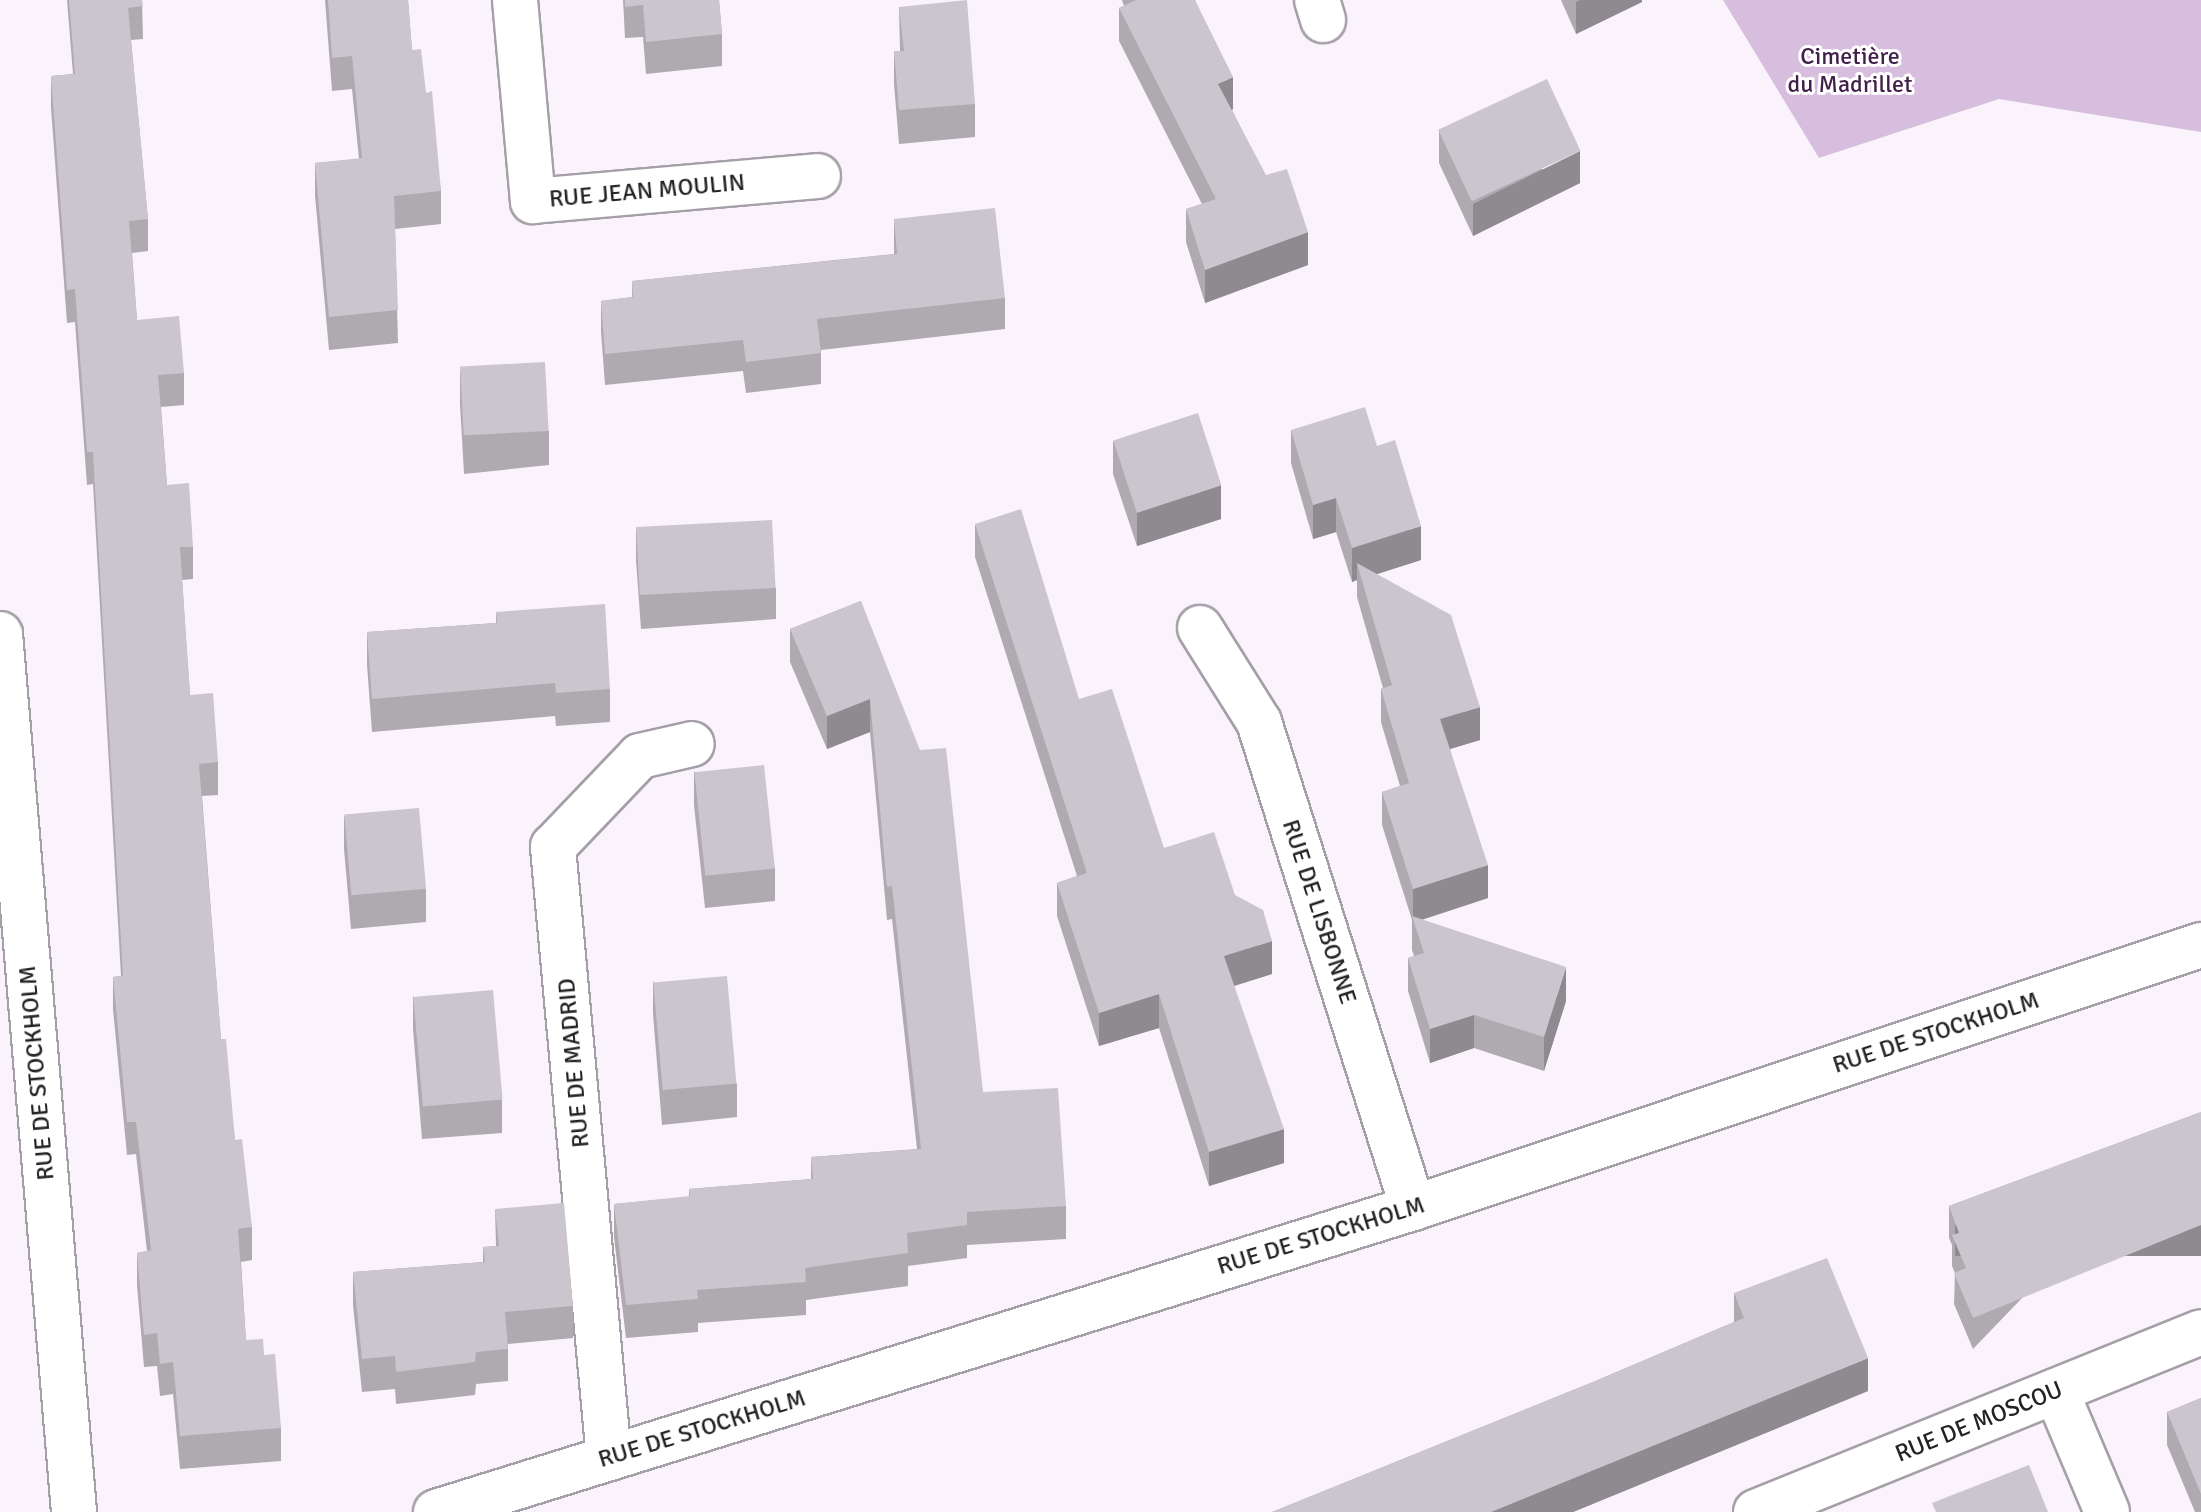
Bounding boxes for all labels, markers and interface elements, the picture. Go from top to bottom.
park label: Cimetière du Madrillet [1787,43,1913,99]
street label: RUE JEAN MOULIN [548,168,746,214]
street label: RUE DE LISBONNE [1276,816,1362,1008]
street label: RUE DE STOCKHOLM [13,964,61,1182]
street label: RUE DE MADRID [552,977,596,1149]
street label: RUE DE STOCKHOLM [1829,986,2043,1080]
street label: RUE DE STOCKHOLM [1214,1191,1428,1281]
street label: RUE DE MOSCOU [1891,1375,2067,1469]
street label: RUE DE STOCKHOLM [595,1384,809,1474]

